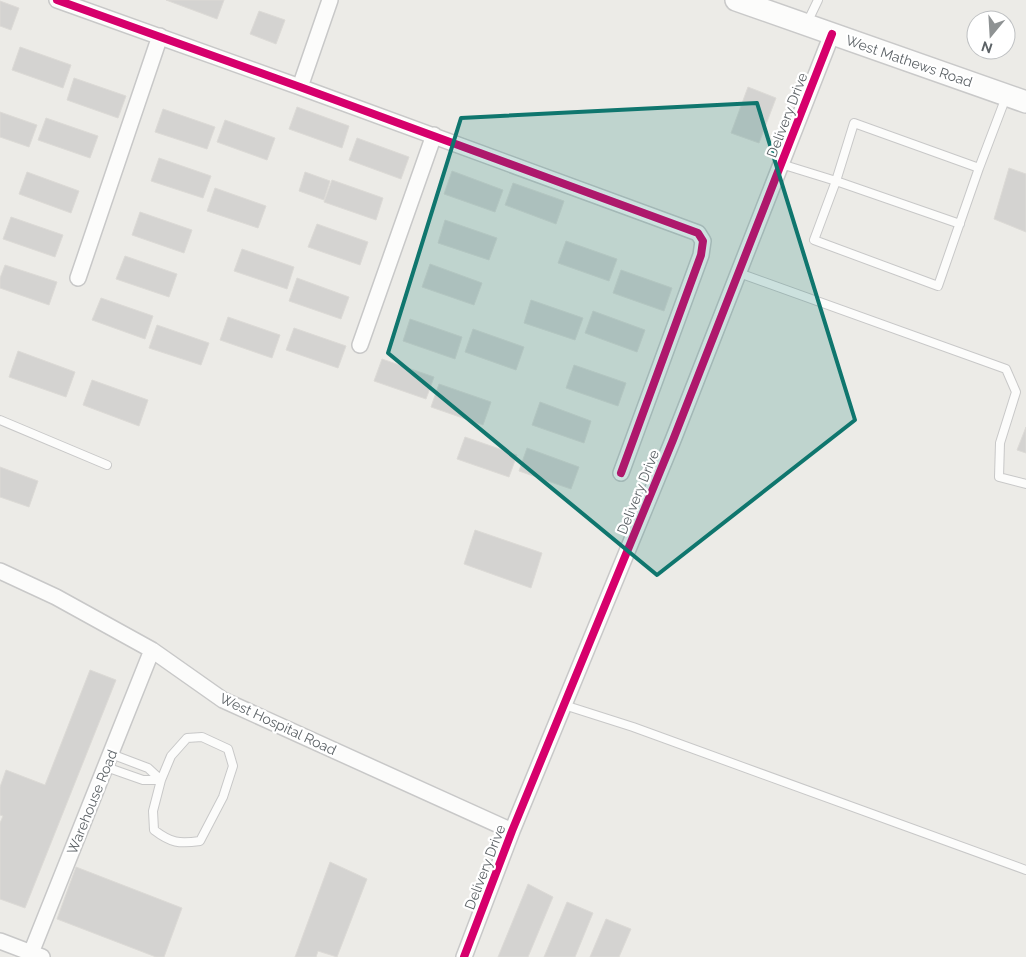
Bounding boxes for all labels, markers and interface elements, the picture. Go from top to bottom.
north arrow [966,10,1016,60]
street label: West Mathews Road [844,32,974,90]
text: N [979,38,995,57]
street label: Delivery Drive [763,70,811,160]
street label: Delivery Drive [614,447,662,537]
street label: West Hospital Road [217,690,339,758]
street label: Warehouse Road [64,747,120,857]
street label: Delivery Drive [461,822,509,912]

